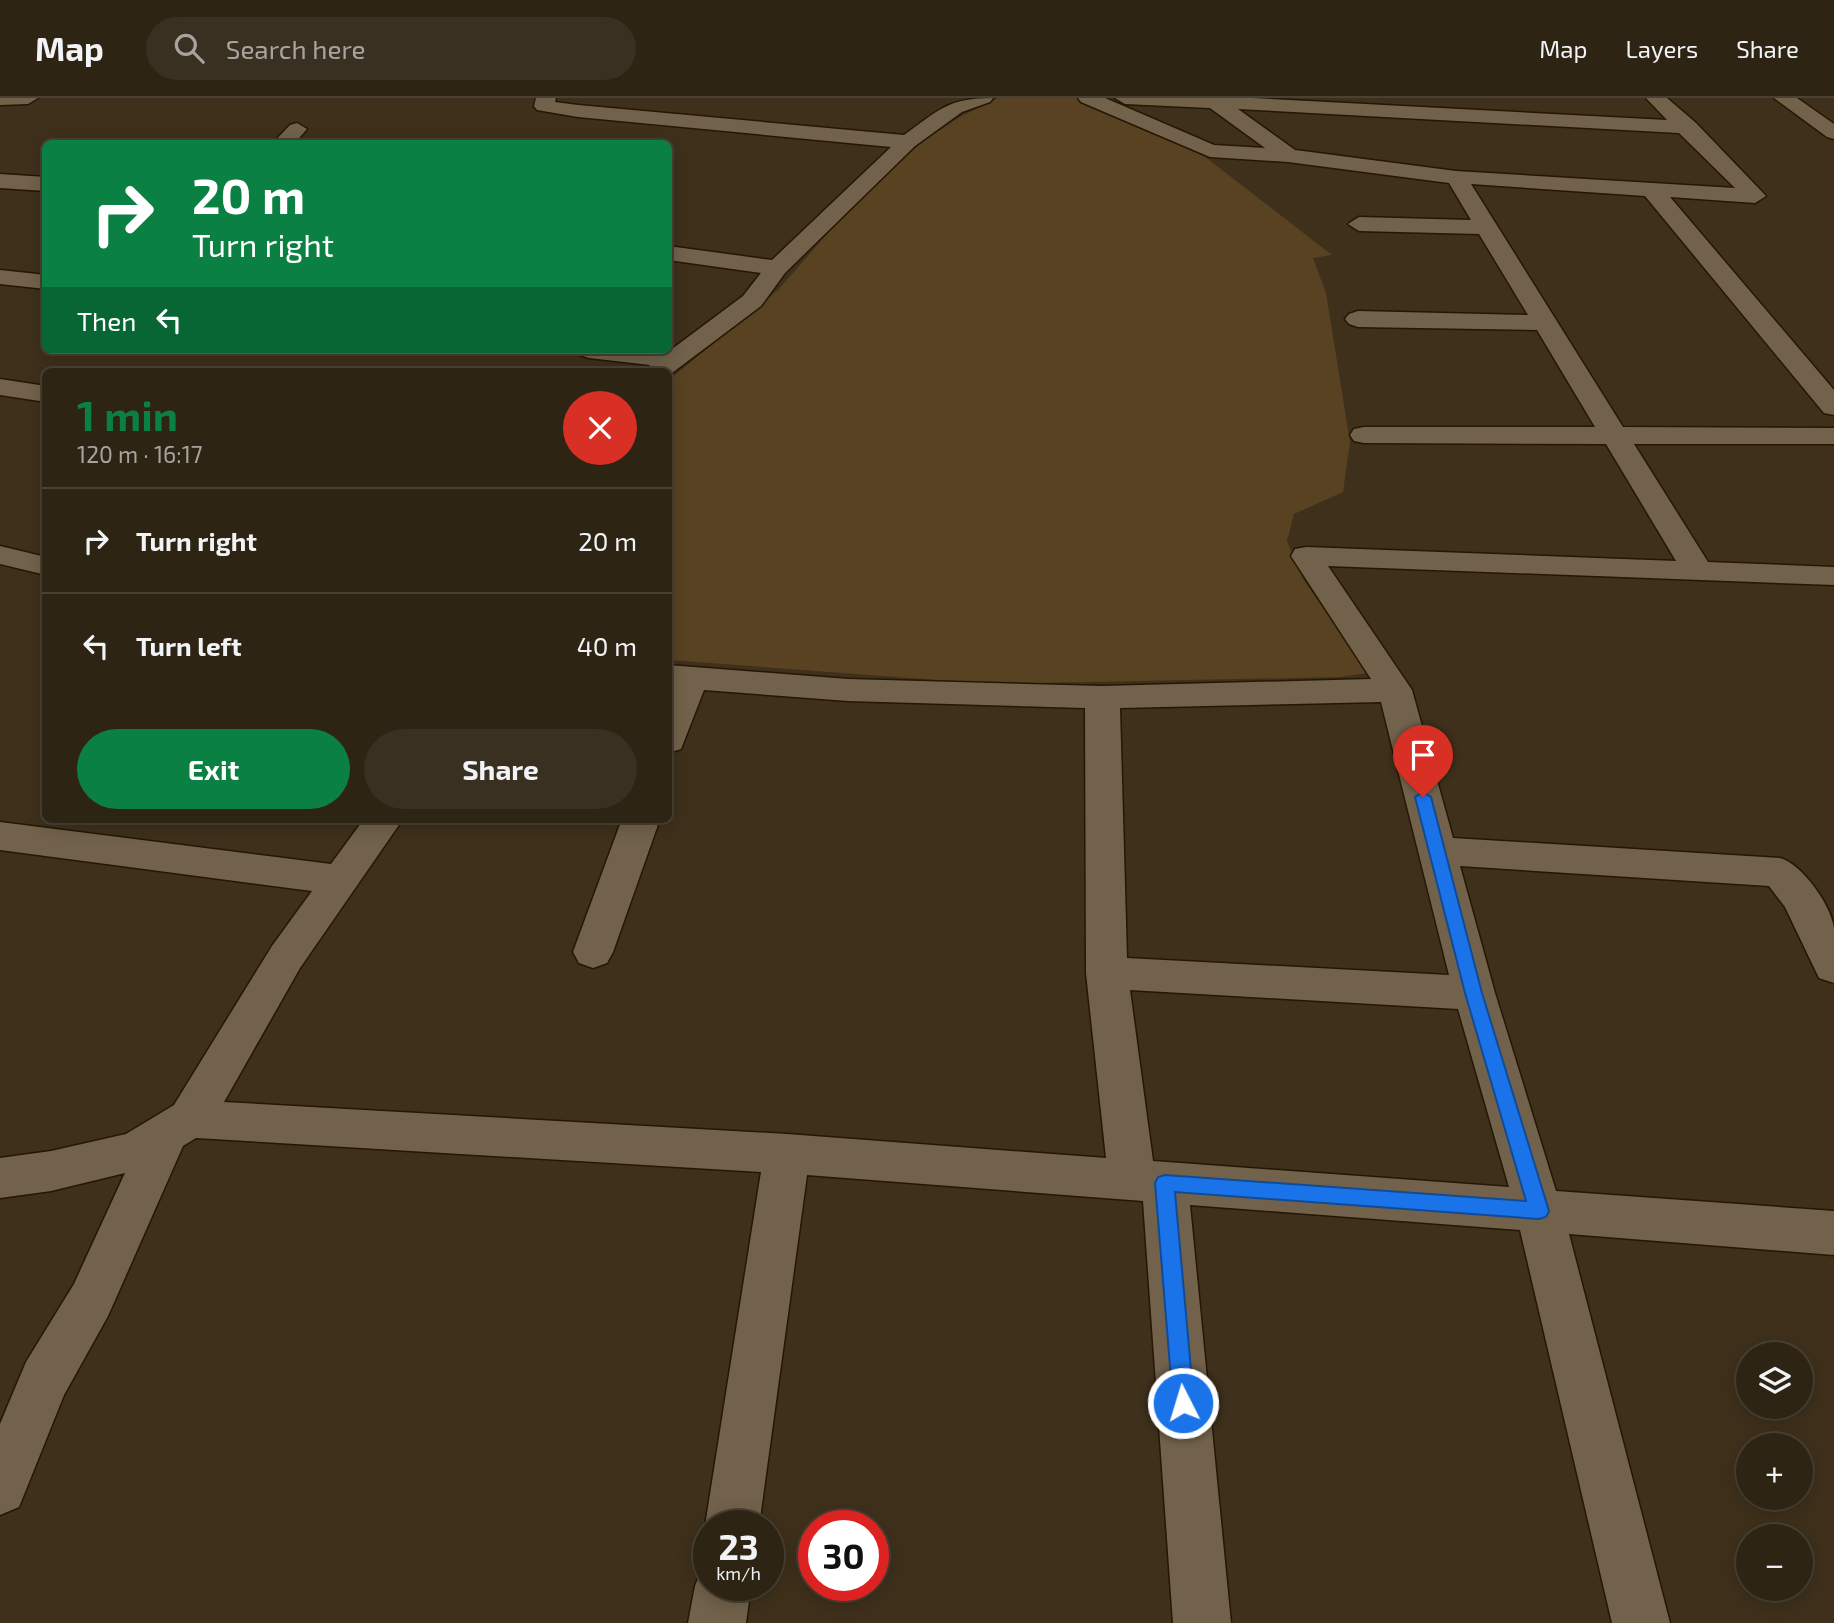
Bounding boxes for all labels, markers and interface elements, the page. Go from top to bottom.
search box [146,17,636,80]
text: Map [35,28,104,68]
icon: search [170,29,208,67]
text: Search here [226,33,365,64]
text: Map [1539,34,1587,63]
text: Layers [1625,34,1698,63]
text: Share [1736,34,1799,63]
text: 20 m [192,165,305,224]
icon: right [77,168,168,259]
text: Turn right [192,225,334,263]
icon: left [150,301,188,339]
text: Then [77,305,136,336]
text: 1 min [77,389,178,439]
button: close [563,391,637,465]
text: 120 m · 16:17 [77,440,203,468]
icon: right [77,522,115,560]
text: Turn right [136,525,257,556]
text: 20 m [578,525,637,556]
icon: left [77,627,115,665]
text: Turn left [136,630,242,661]
text: 40 m [577,630,637,661]
pin [1393,725,1453,797]
button: Exit [77,729,350,809]
button: Share [364,729,637,809]
icon: arrive [1404,736,1442,774]
map controls [1736,1342,1813,1601]
button: layers [1736,1342,1813,1419]
position arrow [1146,1366,1220,1440]
button: + [1736,1433,1813,1510]
speed limit sign: 30 [798,1510,889,1601]
button: − [1736,1524,1813,1601]
text: 23 [718,1525,759,1567]
text: km/h [716,1562,761,1584]

